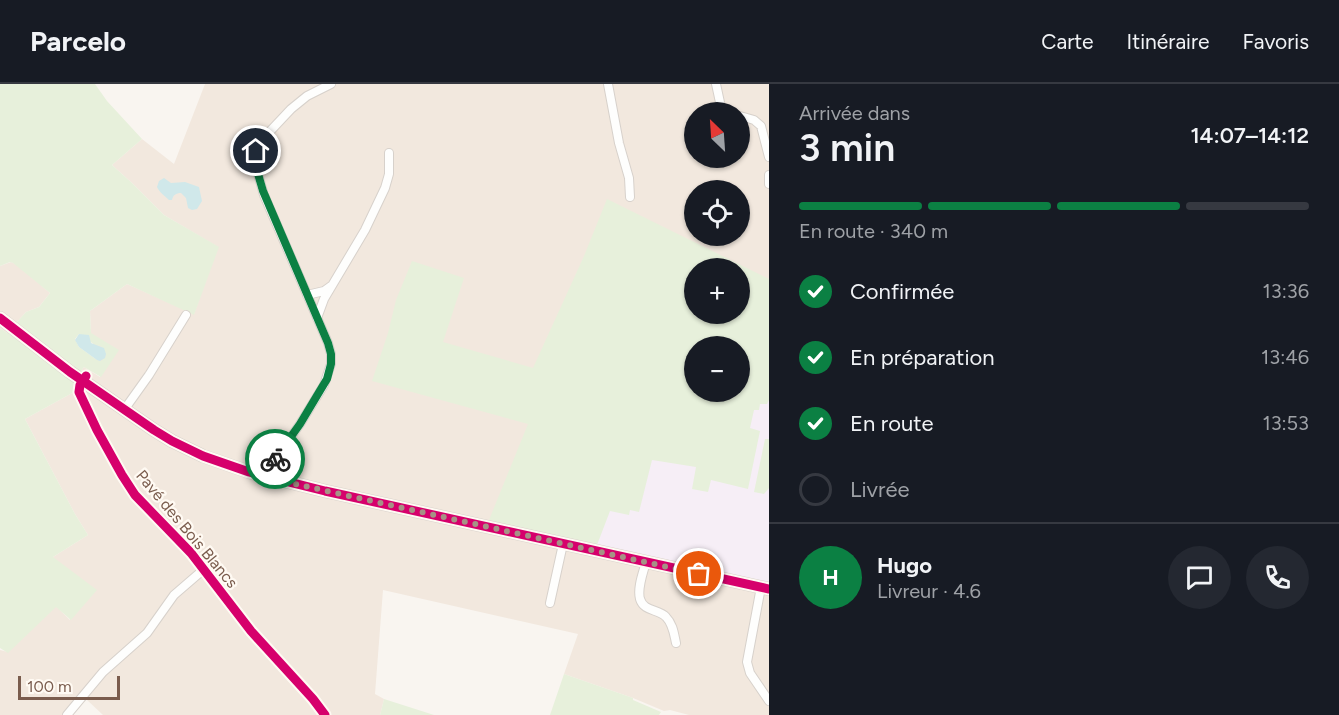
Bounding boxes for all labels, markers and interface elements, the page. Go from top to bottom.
text: Parcelo [30,24,126,58]
text: Carte [1041,29,1094,54]
text: Itinéraire [1127,29,1210,54]
text: Favoris [1243,29,1309,54]
text: Arrivée dans [799,101,910,125]
north arrow [684,102,750,168]
map controls [684,102,750,402]
text: 14:07–14:12 [1190,122,1309,149]
text: 3 min [799,124,895,171]
pin [230,125,281,176]
icon: home [239,134,272,167]
button: locate [684,180,750,246]
text: En route · 340 m [799,219,948,243]
button: + [684,258,750,324]
icon: check [799,275,832,308]
text: Confirmée [850,278,954,305]
text: 13:36 [1263,279,1309,303]
button: − [684,336,750,402]
icon: check [799,341,832,374]
text: En préparation [850,344,995,371]
text: 13:46 [1261,345,1309,369]
icon: check [799,407,832,440]
text: En route [850,410,933,437]
text: 13:53 [1262,411,1309,435]
courier [245,429,305,489]
icon: bike [259,443,292,476]
street label: Pavé des Bois Blancs [132,466,242,592]
text: Livrée [850,476,909,503]
button: chat [1168,546,1231,609]
button: phone [1246,546,1309,609]
pin [673,548,724,599]
text: Hugo [877,552,932,579]
icon: bag [682,557,715,590]
text: H [822,564,839,591]
text: Livreur · 4.6 [877,579,981,603]
scale bar [18,673,120,700]
text: 100 m [27,677,72,696]

